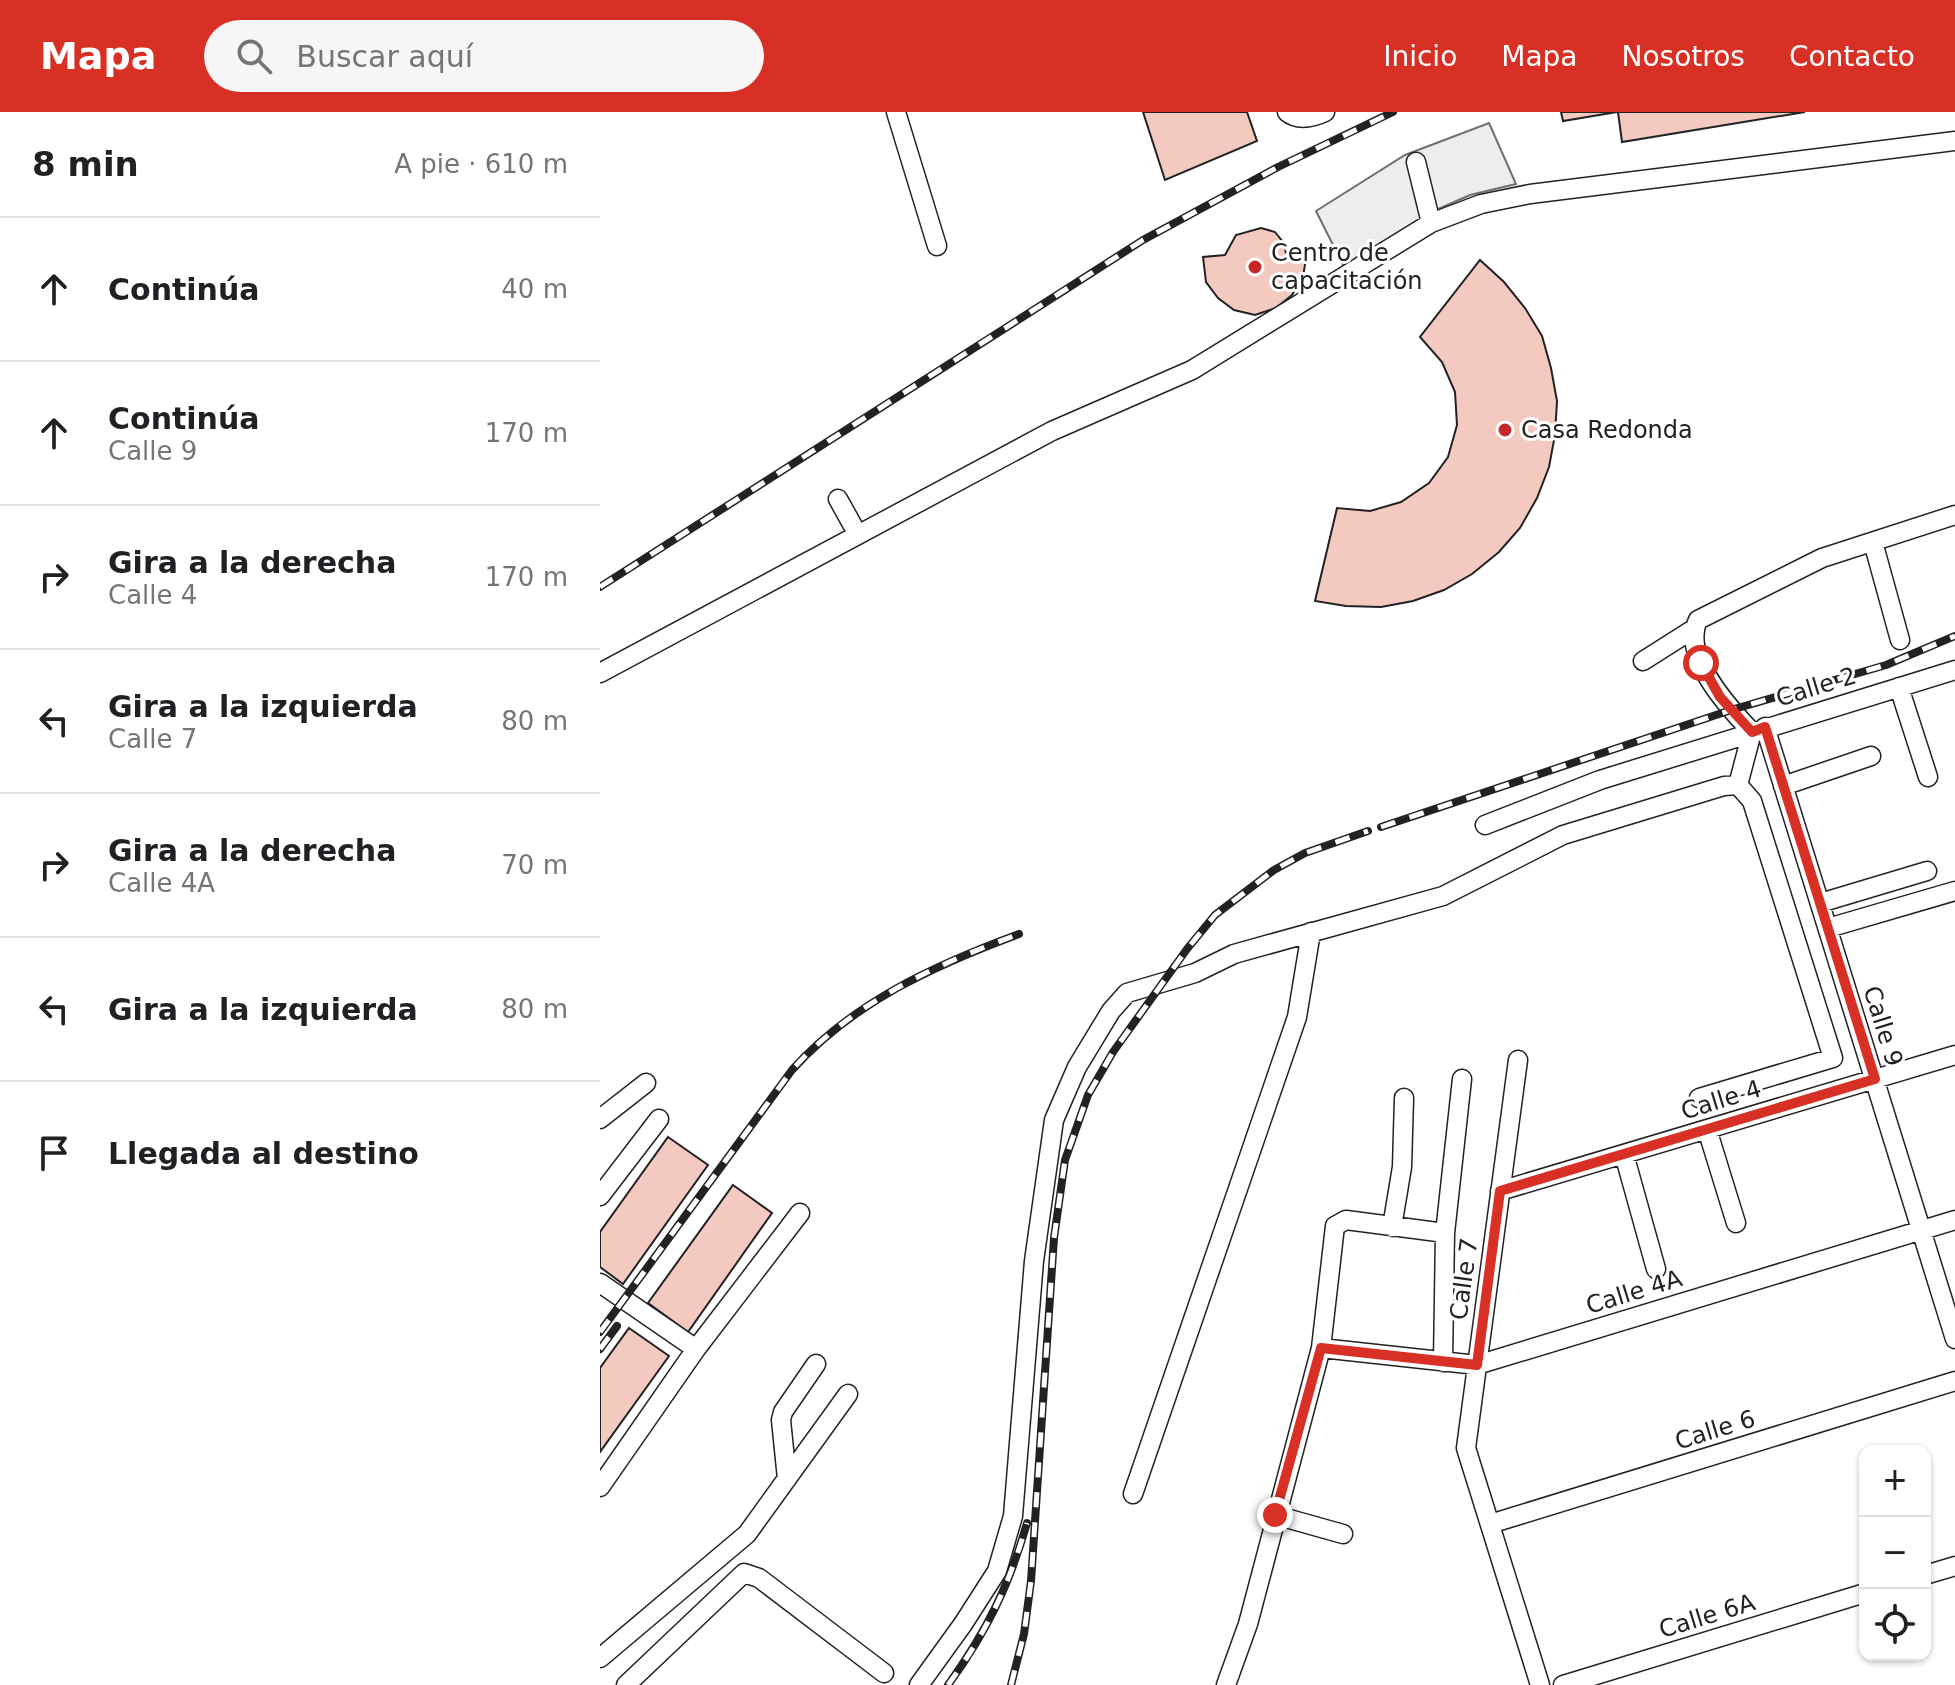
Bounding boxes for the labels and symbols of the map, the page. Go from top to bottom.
place label: Centro de capacitación [1271,239,1423,295]
marker: Centro de capacitación [1246,258,1264,276]
place label: Casa Redonda [1521,416,1693,444]
marker: Casa Redonda [1496,421,1514,439]
route start [1683,645,1719,681]
street label: Calle 2 [1772,662,1860,712]
street label: Calle 9 [1858,982,1908,1070]
street label: Calle 4 [1677,1075,1765,1125]
street label: Calle 7 [1444,1236,1484,1322]
street label: Calle 4A [1583,1264,1686,1320]
street label: Calle 6 [1671,1405,1759,1455]
route end [1257,1497,1293,1533]
street label: Calle 6A [1656,1588,1759,1644]

